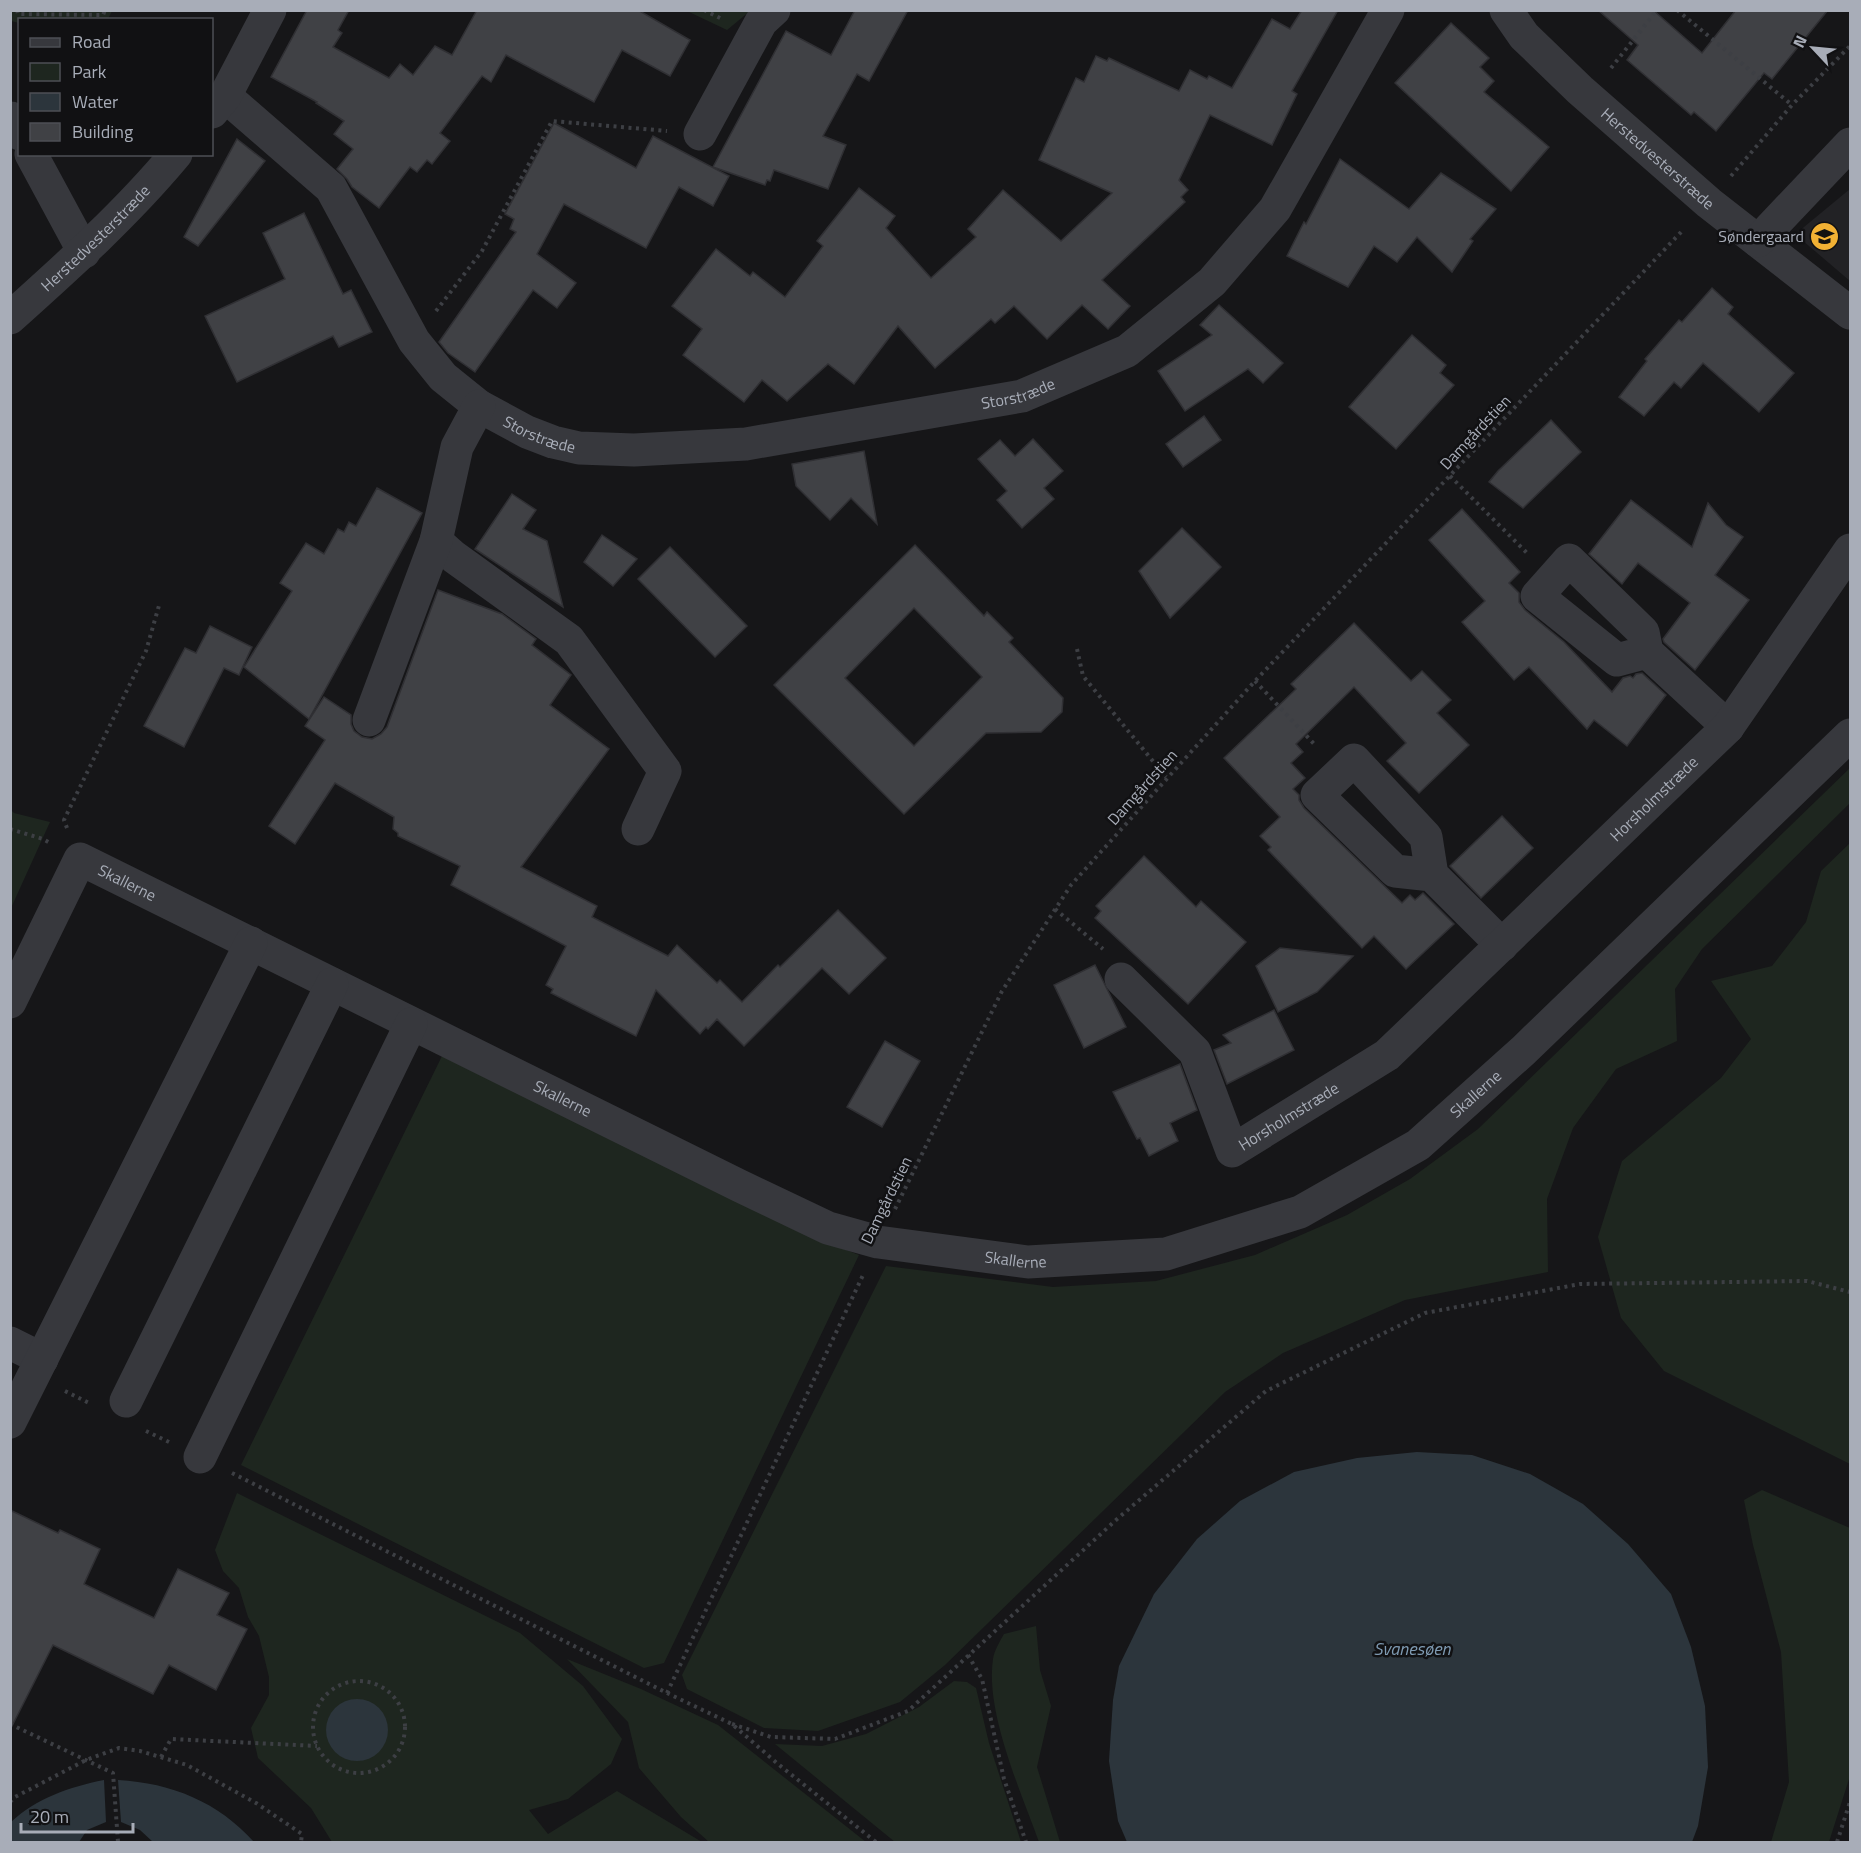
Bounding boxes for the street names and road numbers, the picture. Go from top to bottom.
street label: Herstedvesterstræde [1596,102,1720,215]
street label: Herstedvesterstræde [35,179,156,297]
street label: Storstræde [979,371,1059,415]
street label: Damgårdstien [1434,389,1516,475]
street label: Storstræde [499,409,578,459]
street label: Damgårdstien [1101,744,1183,830]
street label: Horsholmstræde [1604,750,1703,847]
street label: Skallerne [94,858,160,907]
street label: Skallerne [1444,1064,1507,1123]
street label: Skallerne [530,1074,596,1123]
street label: Horsholmstræde [1233,1076,1343,1156]
street label: Damgårdstien [854,1152,918,1248]
street label: Skallerne [983,1244,1047,1274]

